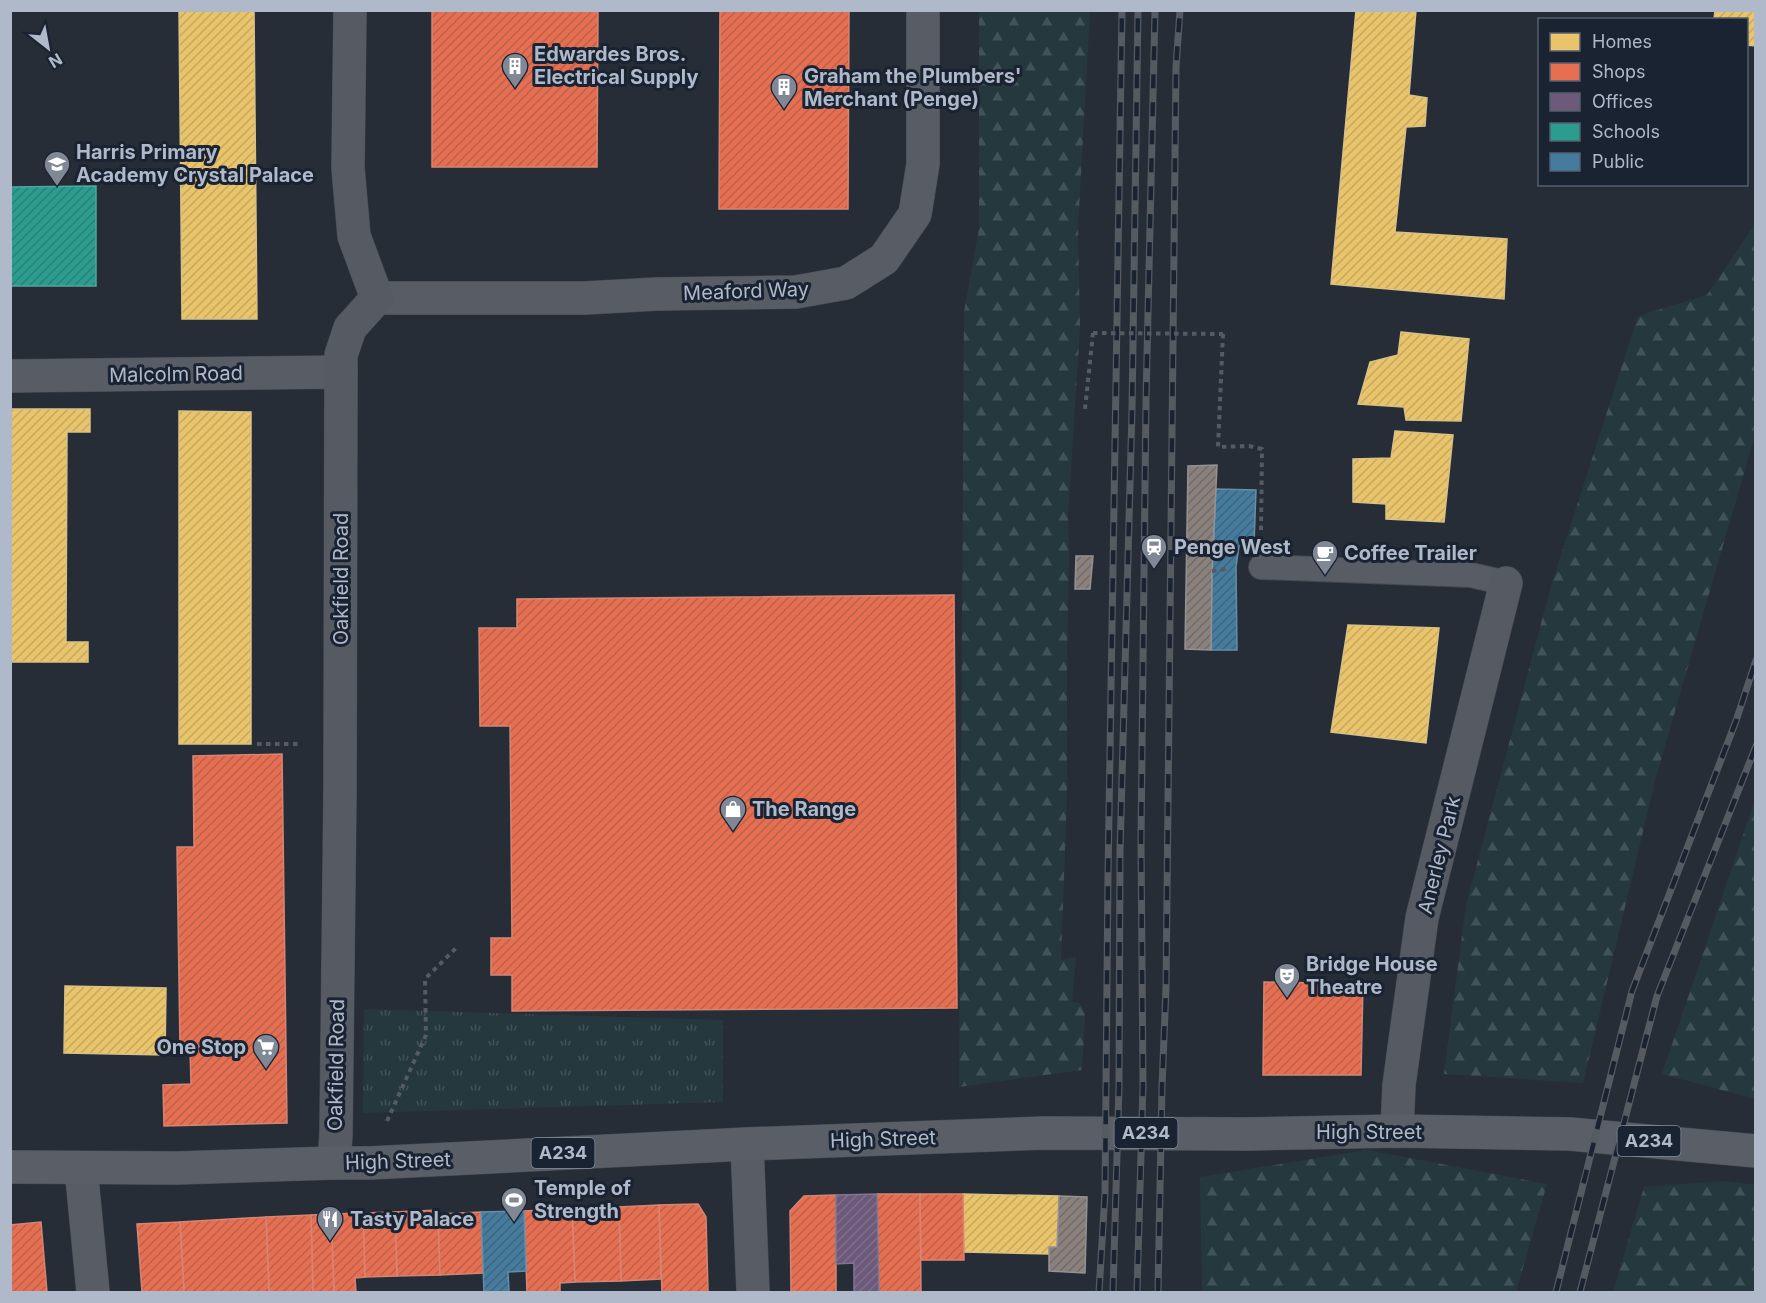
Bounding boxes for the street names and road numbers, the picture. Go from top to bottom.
street label: Meaford Way [683,277,809,305]
street label: Malcolm Road [109,361,243,387]
street label: Oakfield Road [329,513,353,645]
street label: Anerley Park [1413,793,1465,917]
street label: Oakfield Road [323,999,349,1131]
road number: A234 [1114,1118,1178,1148]
street label: High Street [1316,1120,1422,1144]
street label: High Street [830,1125,937,1153]
road number: A234 [1618,1126,1680,1156]
road number: A234 [532,1138,594,1168]
street label: High Street [345,1147,452,1175]

